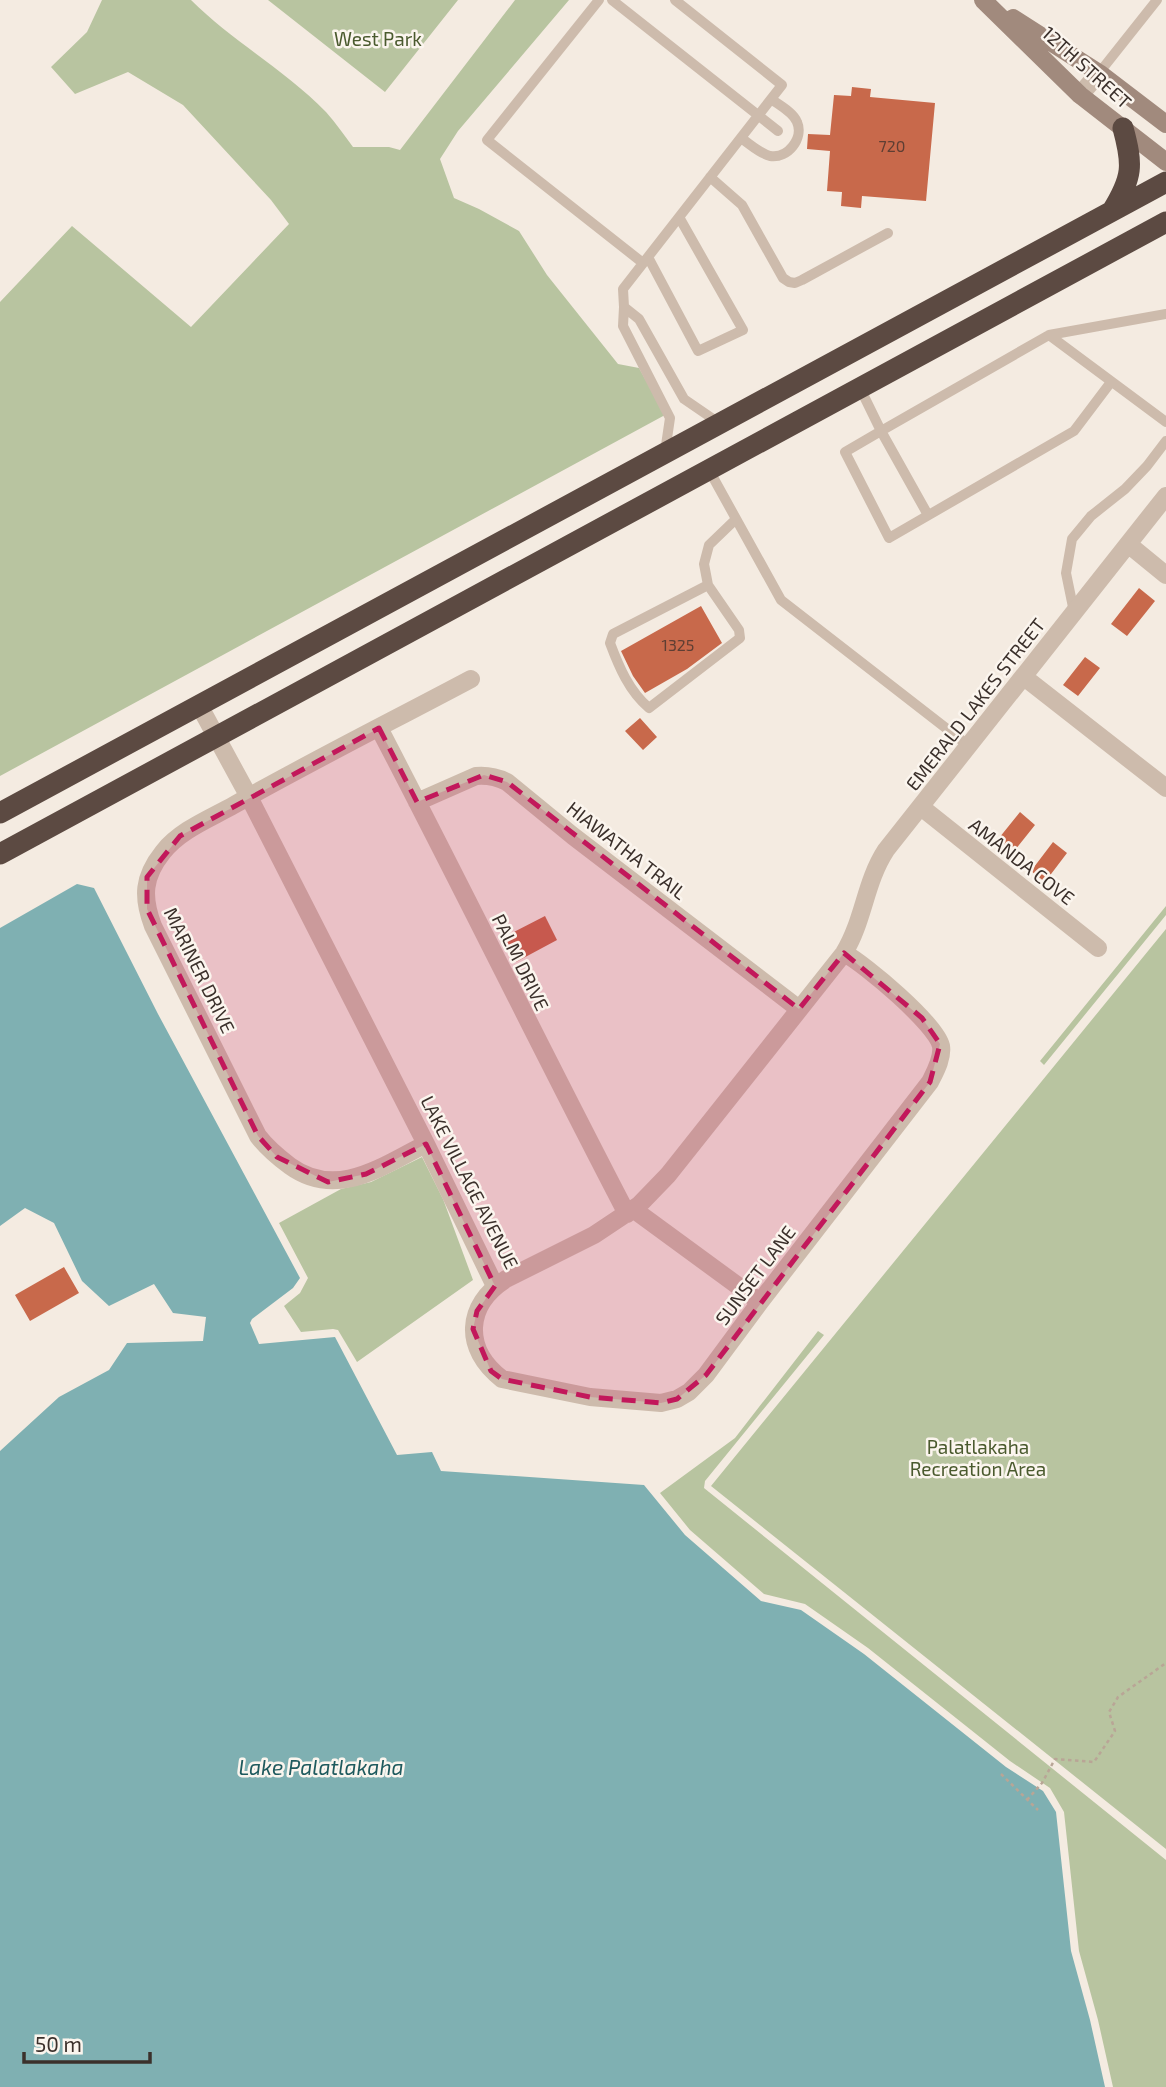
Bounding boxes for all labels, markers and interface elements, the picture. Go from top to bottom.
street label: 12TH STREET [1038,21,1136,113]
park label: West Park [334,27,422,50]
house number: 720 [879,136,905,155]
street label: EMERALD LAKES STREET [901,613,1049,795]
house number: 1325 [662,635,694,654]
street label: HIAWATHA TRAIL [563,796,692,904]
street label: AMANDA COVE [965,813,1079,909]
street label: MARINER DRIVE [160,903,240,1037]
street label: PALM DRIVE [488,910,554,1014]
street label: LAKE VILLAGE AVENUE [416,1092,524,1272]
street label: SUNSET LANE [710,1221,800,1329]
park label: Palatlakaha Recreation Area [910,1435,1046,1480]
water label: Lake Palatlakaha [238,1754,404,1779]
scale bar [24,2021,150,2064]
text: 50 m [35,2031,82,2056]

